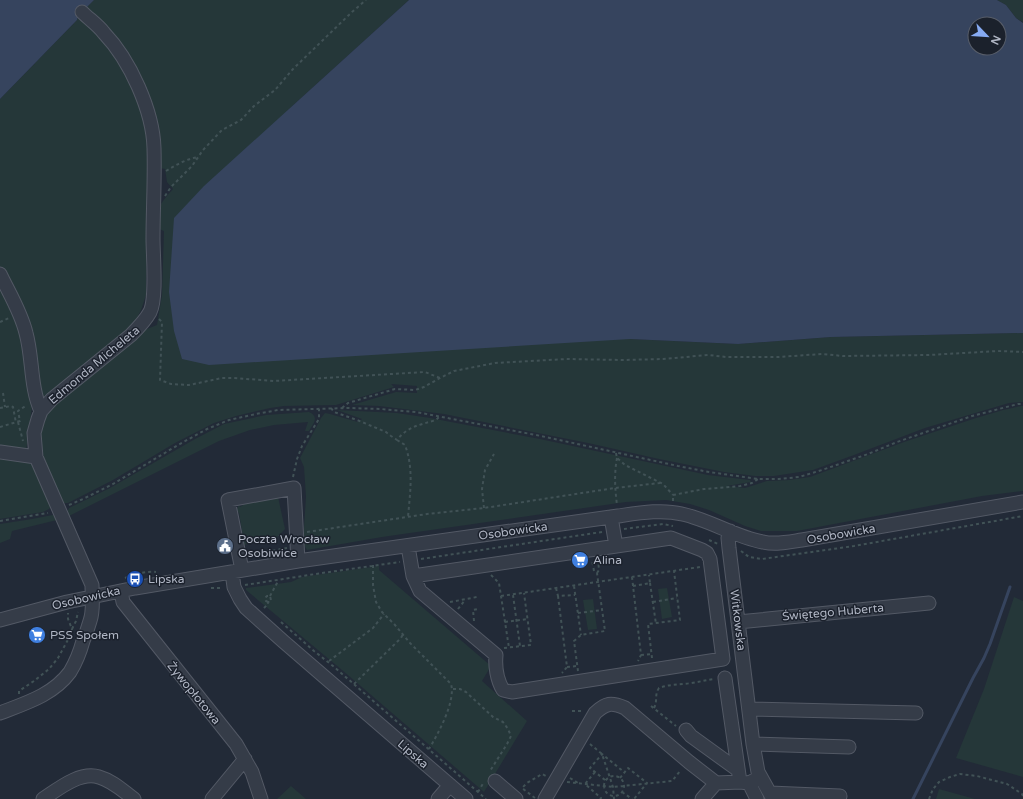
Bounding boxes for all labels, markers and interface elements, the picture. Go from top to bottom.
north arrow [967,16,1007,56]
text: N [988,33,1003,47]
street label: Edmonda Micheleta [46,323,142,407]
street label: Osobowicka [478,519,548,543]
street label: Osobowicka [806,521,876,547]
place label: Poczta Wrocław Osobiwice [238,532,330,560]
public building icon: Poczta Wrocław Osobiwice [215,536,235,556]
supermarket icon: Alina [570,550,590,570]
place label: Alina [593,553,622,567]
bus stop icon: Lipska [125,569,145,589]
place label: Lipska [148,572,184,586]
street label: Osobowicka [51,583,121,613]
street label: Witkowska [727,589,749,651]
street label: Świętego Huberta [782,601,884,623]
supermarket icon: PSS Społem [27,625,47,645]
place label: PSS Społem [50,628,119,642]
street label: Żywopłotowa [164,659,224,727]
street label: Lipska [395,737,431,771]

